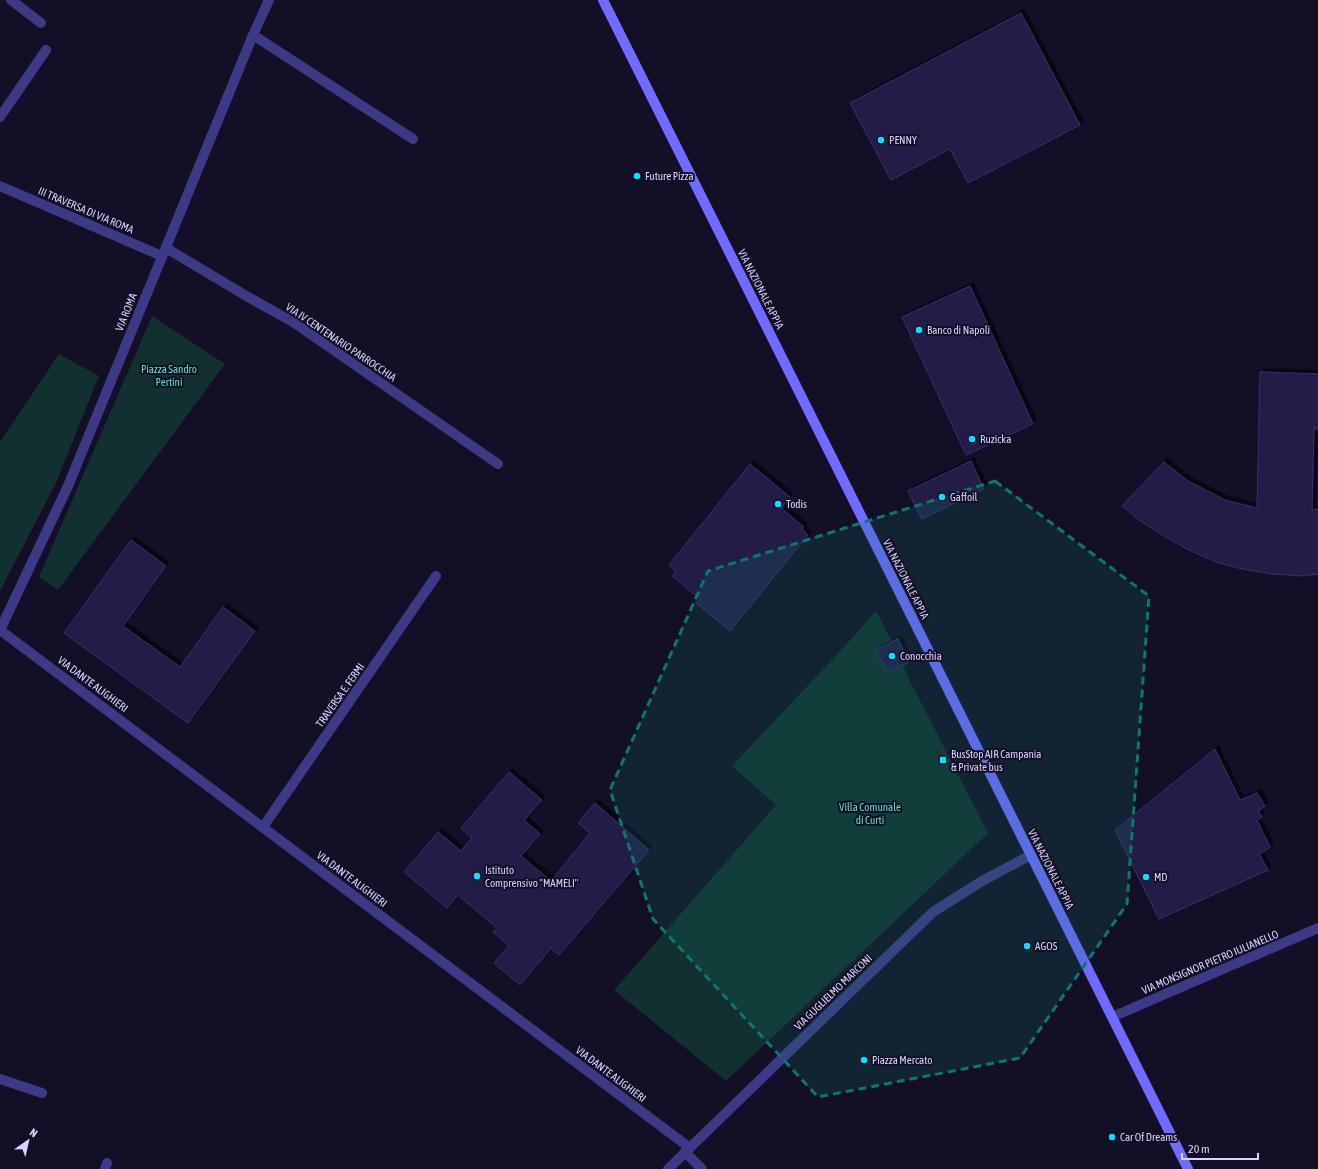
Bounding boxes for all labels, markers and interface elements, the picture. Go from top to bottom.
place label: PENNY [889,134,917,146]
marker: PENNY [876,135,886,145]
place label: Future Pizza [645,170,694,182]
marker: Future Pizza [632,171,642,181]
street label: III TRAVERSA DI VIA ROMA [36,184,136,236]
street label: VIA NAZIONALE APPIA [736,247,787,331]
street label: VIA ROMA [113,291,139,333]
street label: VIA IV CENTENARIO PARROCCHIA [284,301,399,384]
place label: Banco di Napoli [927,324,990,336]
marker: Banco di Napoli [914,325,924,335]
park label: Piazza Sandro Pertini [141,363,197,388]
place label: Ruzicka [980,433,1011,445]
marker: Ruzicka [967,434,977,444]
place label: Gaffoil [950,491,978,503]
marker: Gaffoil [937,492,947,502]
place label: Todis [786,498,807,510]
marker: Todis [773,499,783,509]
street label: VIA NAZIONALE APPIA [881,537,932,621]
place label: Conocchia [900,650,942,662]
marker: Conocchia [887,651,897,661]
street label: VIA DANTE ALIGHIERI [56,654,130,714]
street label: TRAVERSA E. FERMI [313,661,367,729]
place label: BusStop AIR Campania & Private bus [951,748,1041,773]
marker: BusStop AIR Campania & Private bus [938,755,948,765]
park label: Villa Comunale di Curti [839,801,901,826]
street label: VIA NAZIONALE APPIA [1026,827,1077,911]
street label: VIA DANTE ALIGHIERI [315,849,389,909]
place label: Istituto Comprensivo "MAMELI" [485,864,579,889]
marker: Istituto Comprensivo "MAMELI" [472,871,482,881]
place label: MD [1154,871,1168,883]
marker: MD [1141,872,1151,882]
street label: VIA MONSIGNOR PIETRO IULIANELLO [1140,928,1280,996]
place label: AGOS [1035,940,1058,952]
marker: AGOS [1022,941,1032,951]
street label: VIA GUGLIELMO MARCONI [792,952,874,1032]
street label: VIA DANTE ALIGHIERI [574,1044,648,1104]
place label: Piazza Mercato [872,1054,932,1066]
marker: Piazza Mercato [859,1055,869,1065]
north arrow [8,1121,48,1161]
text: N [28,1126,40,1140]
place label: Car Of Dreams [1120,1131,1177,1143]
marker: Car Of Dreams [1107,1132,1117,1142]
scale bar [1182,1135,1258,1161]
text: 20 m [1188,1142,1210,1156]

